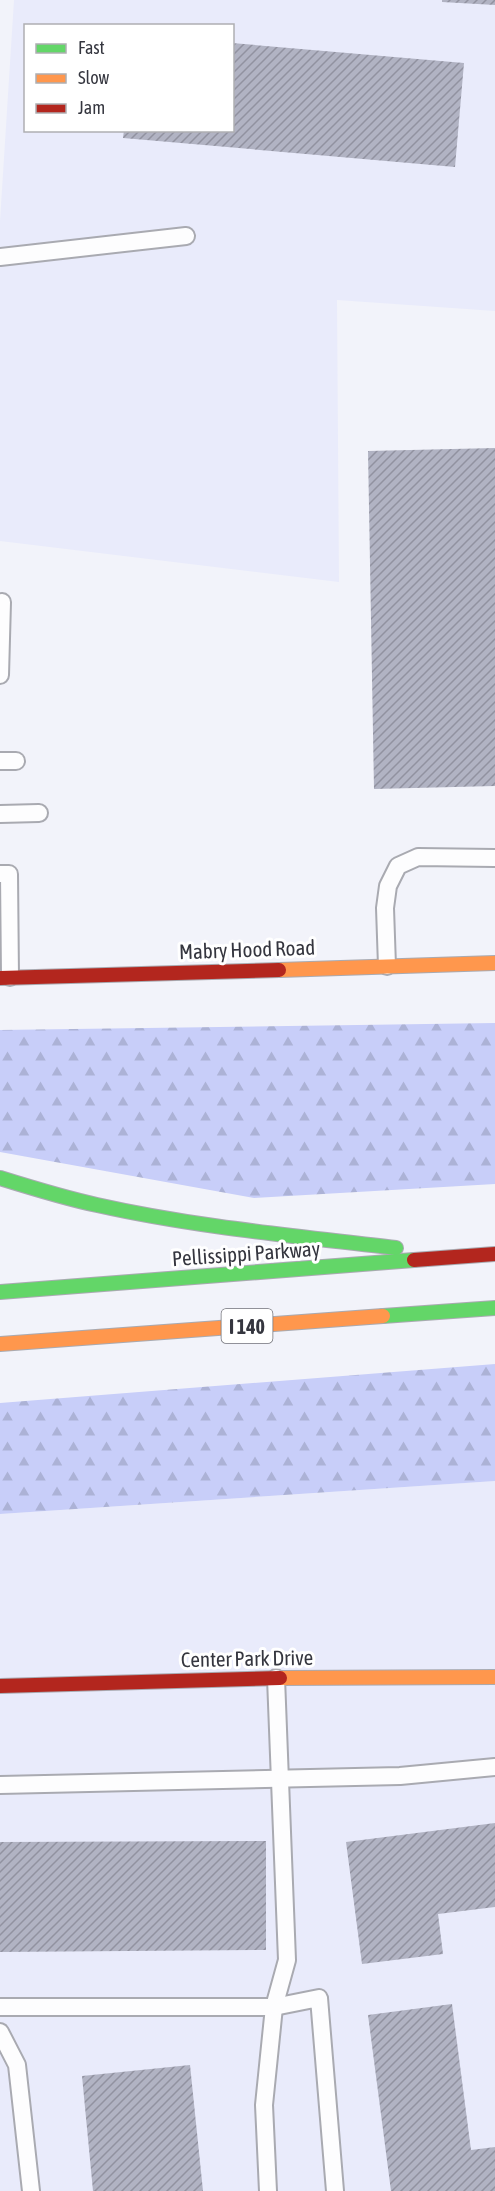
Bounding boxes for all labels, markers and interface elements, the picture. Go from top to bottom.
legend [24,24,234,132]
text: Fast [78,37,105,58]
text: Slow [78,67,109,88]
text: Jam [78,97,105,118]
street label: Mabry Hood Road [178,935,316,963]
street label: Pellissippi Parkway [171,1236,321,1270]
road number: I 140 [222,1309,272,1343]
street label: Center Park Drive [181,1645,313,1671]

